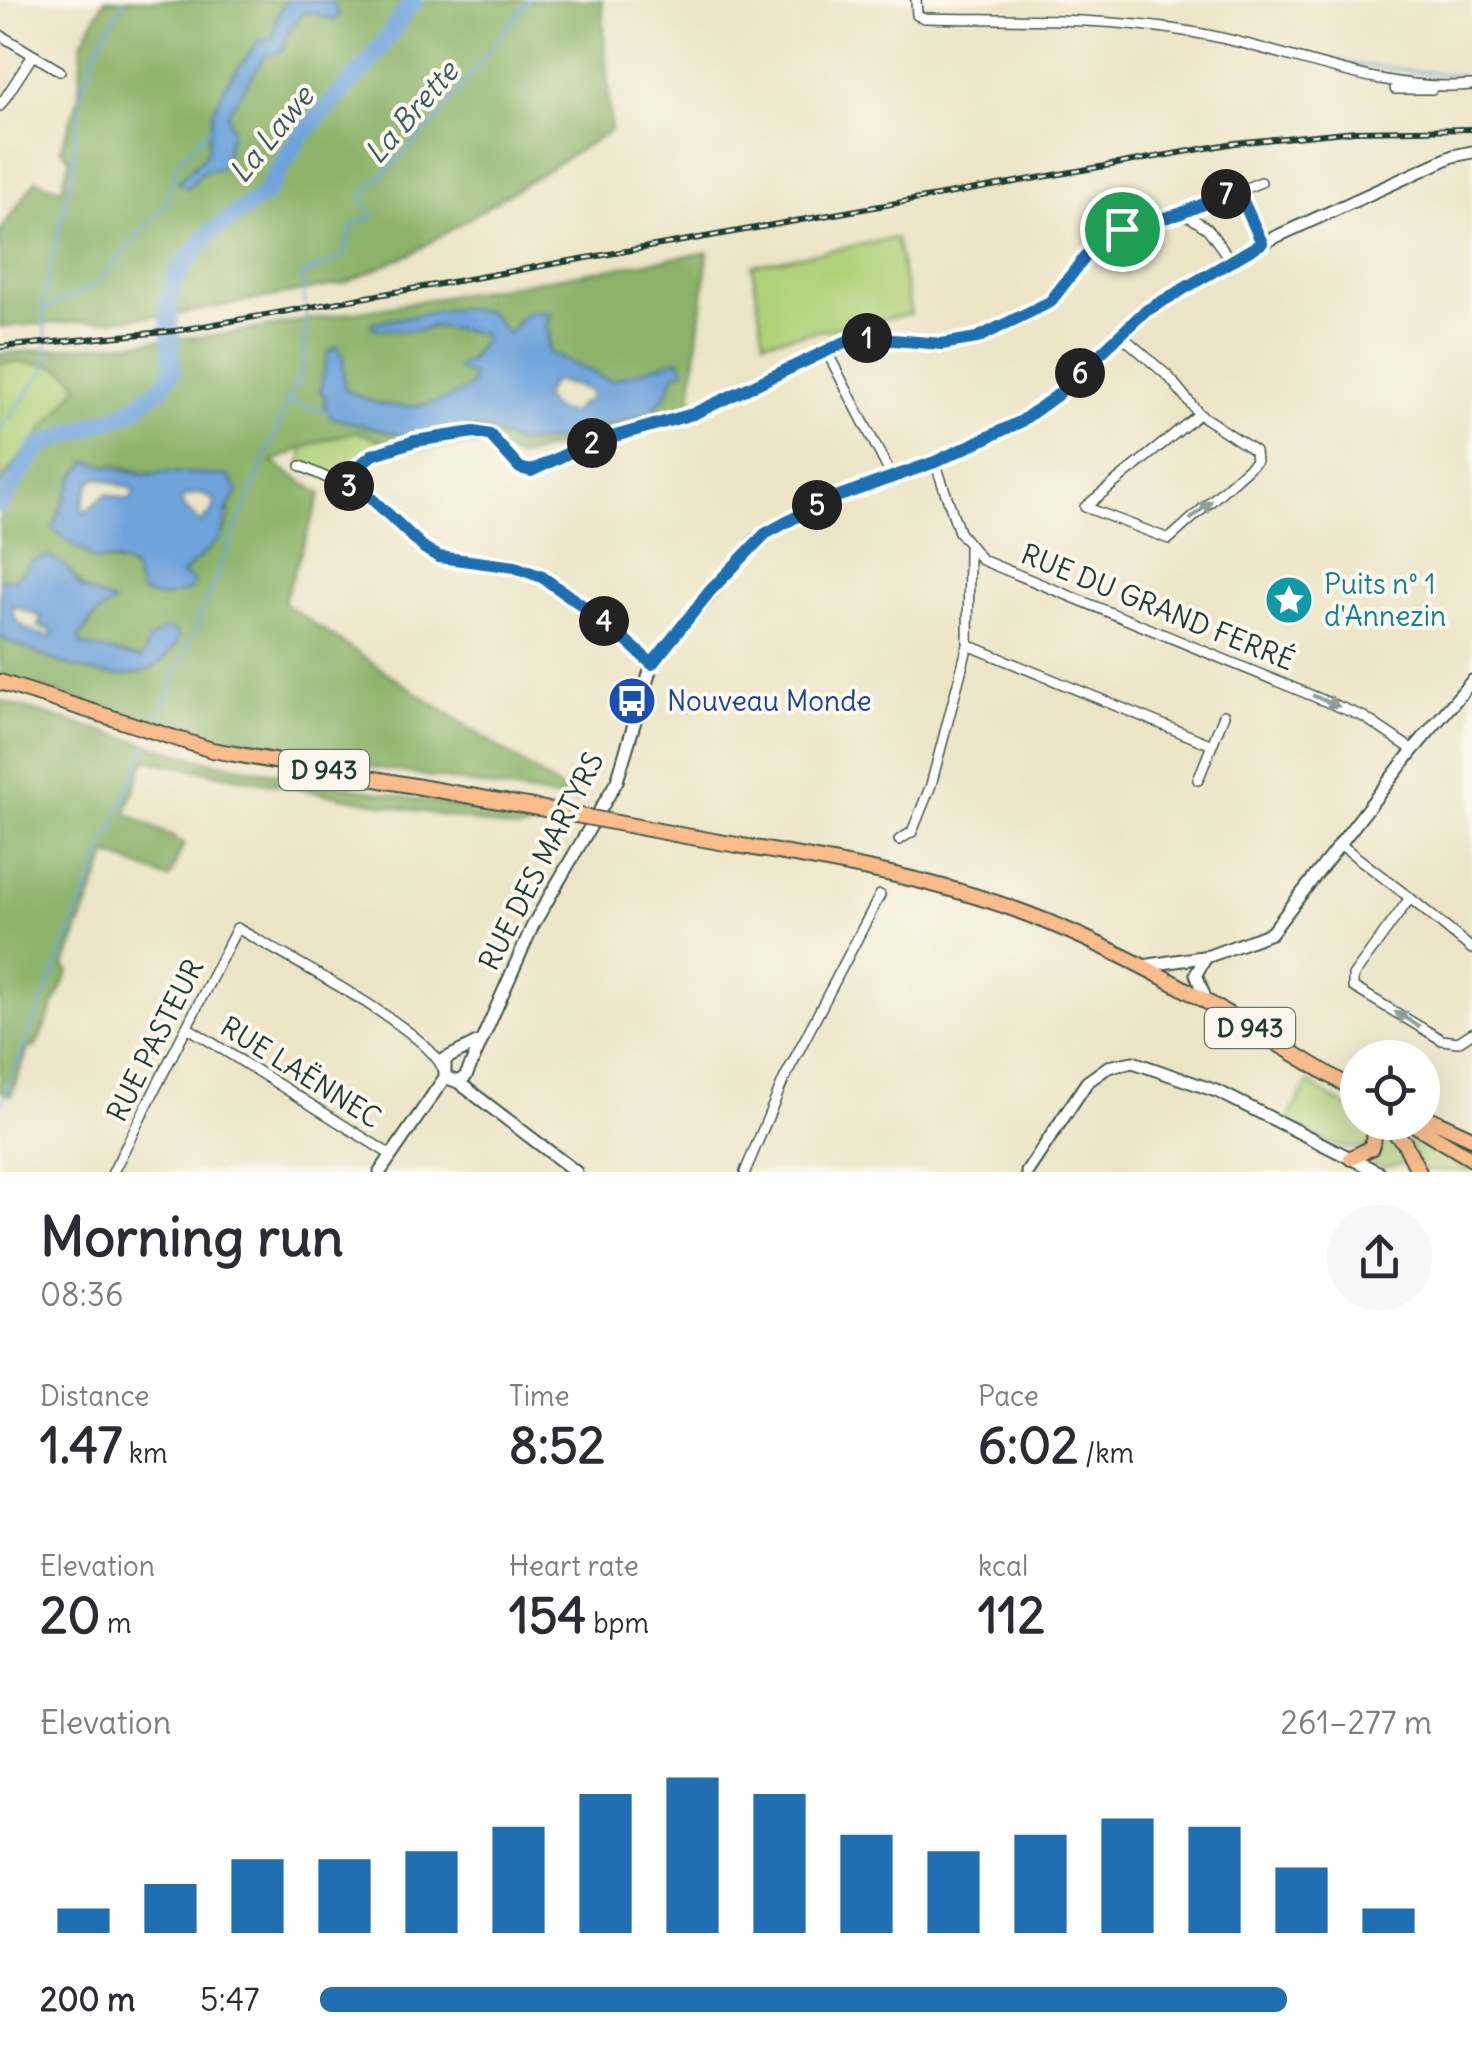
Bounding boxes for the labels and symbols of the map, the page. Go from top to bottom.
water label: La Brette [356,52,467,171]
water label: La Lawe [221,77,323,190]
pin: 7 [1201,169,1251,219]
pin [1080,187,1165,272]
pin: 1 [842,313,892,363]
pin: 6 [1055,348,1105,398]
pin: 2 [567,418,617,468]
pin: 3 [324,461,374,511]
pin: 5 [792,480,842,530]
one-way arrow [1189,499,1213,522]
street label: RUE DU GRAND FERRÉ [1016,535,1300,678]
place label: Puits n° 1 d'Annezin [1324,566,1446,634]
place icon: Puits n° 1 d'Annezin [1263,574,1315,626]
pin: 4 [579,596,629,646]
bus stop icon: Nouveau Monde [606,675,658,727]
place label: Nouveau Monde [667,683,872,719]
one-way arrow [1311,693,1341,709]
street label: RUE DES MARTYRS [471,746,611,976]
road number: D 943 [279,750,369,790]
street label: RUE PASTEUR [99,953,211,1127]
street label: RUE LAËNNEC [214,1008,388,1136]
road number: D 943 [1205,1008,1295,1048]
one-way arrow [1393,1011,1421,1028]

